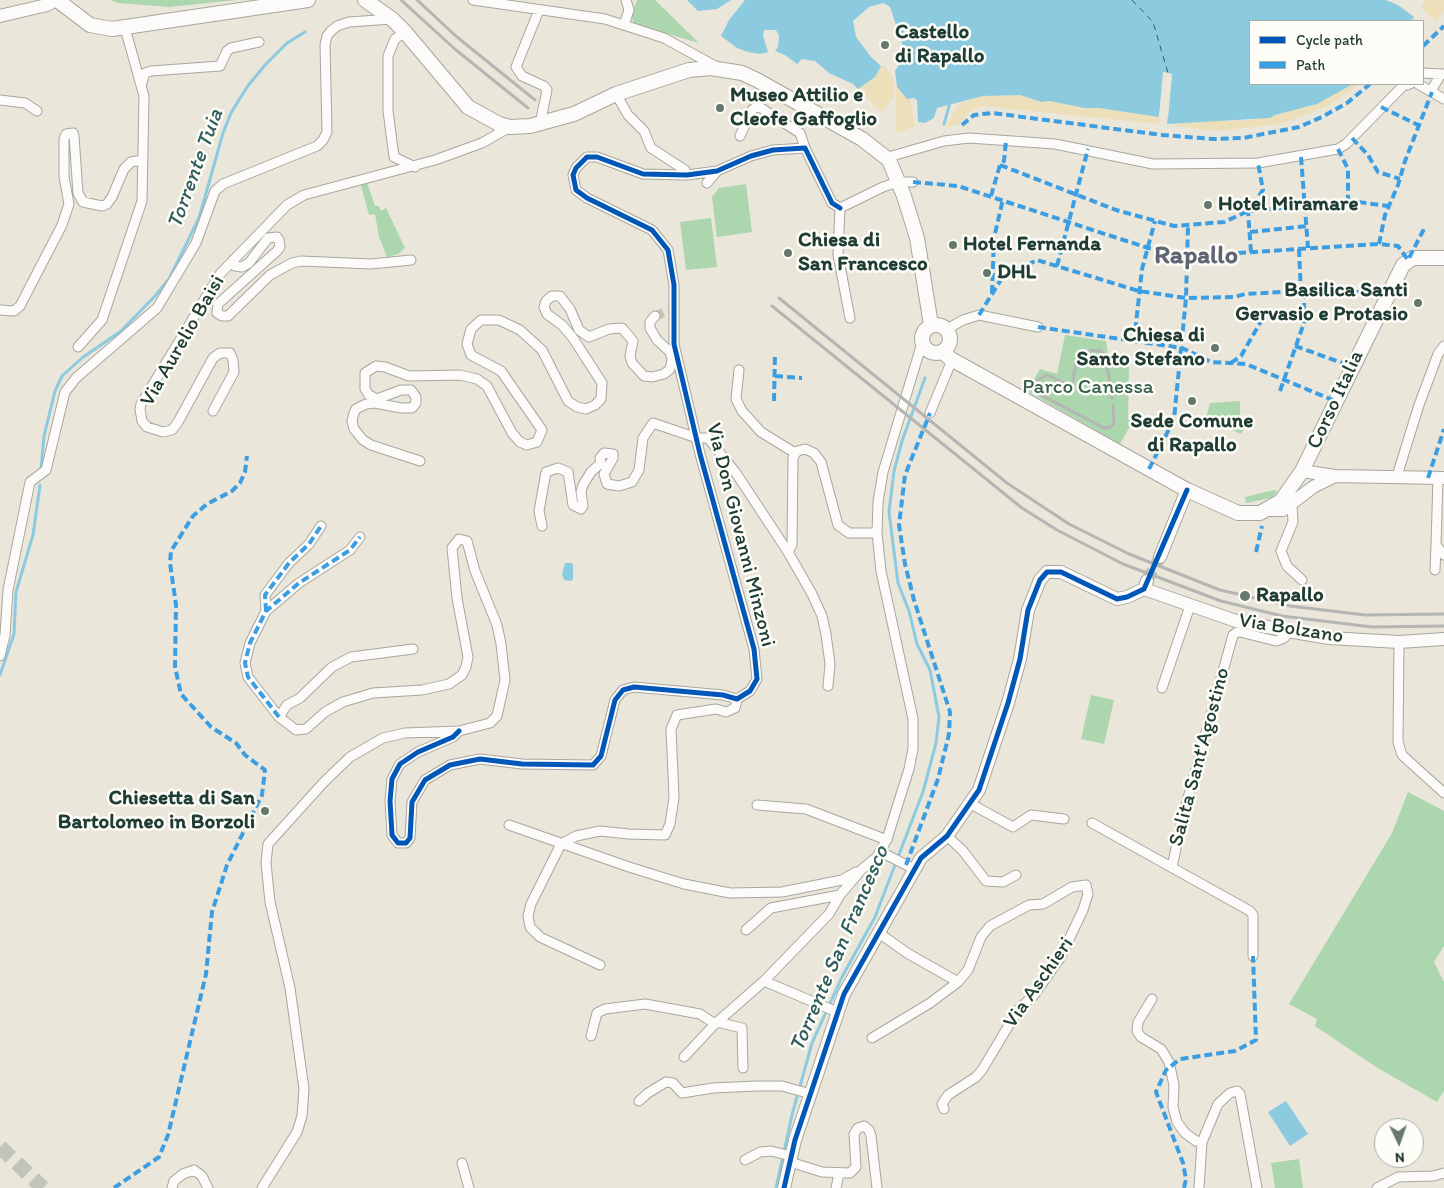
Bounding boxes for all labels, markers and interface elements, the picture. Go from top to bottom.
place label: Castello di Rapallo [895,20,984,70]
legend [1249,20,1424,85]
text: Cycle path [1296,31,1363,49]
marker: Castello di Rapallo [879,39,891,51]
text: Path [1296,56,1325,74]
place label: Museo Attilio e Cleofe Gaffoglio [730,83,877,133]
marker: Museo Attilio e Cleofe Gaffoglio [714,102,726,114]
water label: Torrente Tuia [162,106,230,232]
place label: Hotel Miramare [1218,192,1358,218]
marker: Hotel Miramare [1202,199,1214,211]
place label: Chiesa di San Francesco [798,228,928,278]
place label: Hotel Fernanda [963,232,1101,258]
marker: Hotel Fernanda [947,239,959,251]
district label: Rapallo [1154,240,1238,272]
marker: Chiesa di San Francesco [782,247,794,259]
place label: DHL [997,260,1036,286]
marker: DHL [981,267,993,279]
street label: Via Aurelio Baisi [135,271,231,411]
place label: Basilica Santi Gervasio e Protasio [1235,278,1408,328]
marker: Basilica Santi Gervasio e Protasio [1412,297,1424,309]
place label: Chiesa di Santo Stefano [1077,323,1205,373]
marker: Chiesa di Santo Stefano [1209,342,1221,354]
street label: Corso Italia [1302,347,1370,453]
park label: Parco Canessa [1022,375,1154,401]
marker: Sede Comune di Rapallo [1186,395,1198,407]
place label: Sede Comune di Rapallo [1131,409,1253,459]
street label: Via Don Giovanni Minzoni [700,421,780,649]
place label: Rapallo [1256,583,1324,609]
marker: Rapallo [1238,589,1252,603]
street label: Via Bolzano [1237,608,1345,650]
street label: Salita Sant'Agostino [1164,665,1236,849]
place label: Chiesetta di San Bartolomeo in Borzoli [58,786,255,836]
marker: Chiesetta di San Bartolomeo in Borzoli [259,805,271,817]
water label: Torrente San Francesco [785,842,895,1056]
street label: Via Aschieri [998,933,1080,1033]
north arrow [1374,1118,1424,1168]
text: N [1395,1149,1405,1166]

